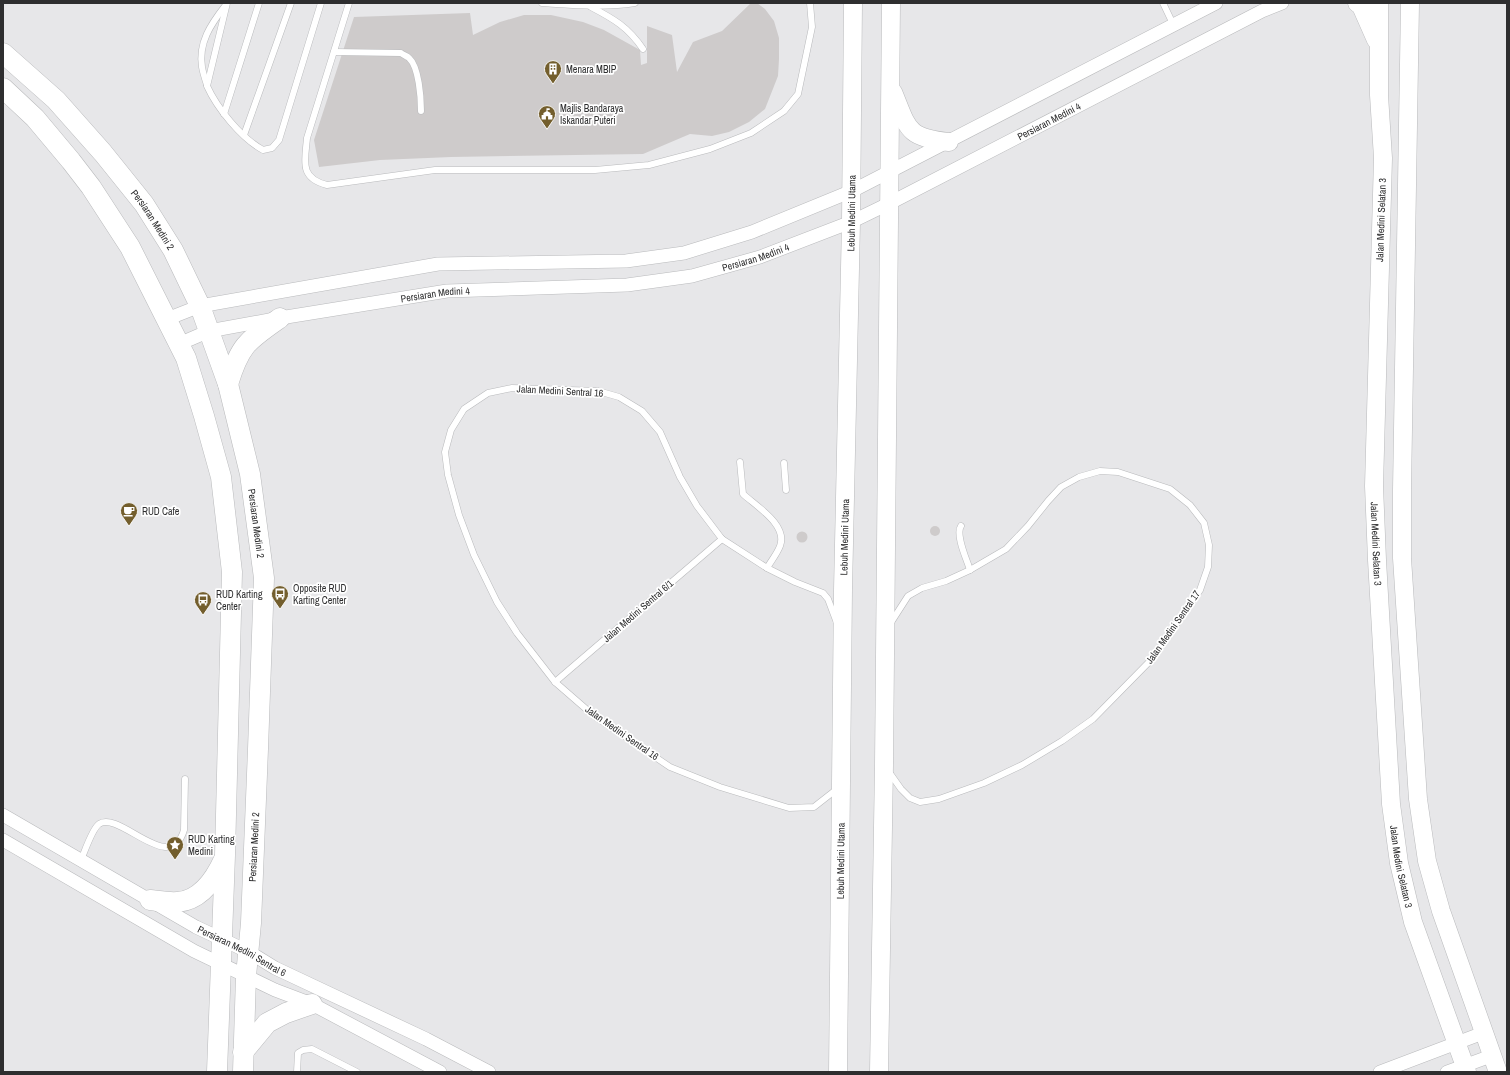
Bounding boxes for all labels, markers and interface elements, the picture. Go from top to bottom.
building icon: Menara MBIP [543,59,563,84]
place label: Menara MBIP [566,63,617,76]
street label: Persiaran Medini 4 [1015,99,1083,143]
place label: Majlis Bandaraya Iskandar Puteri [560,102,624,127]
public building icon: Majlis Bandaraya Iskandar Puteri [537,104,557,129]
street label: Lebuh Medini Utama [844,174,858,252]
street label: Jalan Medini Selatan 3 [1373,177,1389,262]
street label: Persiaran Medini 2 [128,187,178,252]
street label: Persiaran Medini 4 [720,240,791,274]
street label: Persiaran Medini 4 [400,284,471,305]
street label: Jalan Medini Sentral 16 [516,382,604,400]
street label: Persiaran Medini 2 [246,488,268,559]
street label: Lebuh Medini Utama [837,498,851,575]
cafe icon: RUD Cafe [119,501,139,526]
street label: Jalan Medini Selatan 3 [1368,501,1385,586]
place label: RUD Cafe [142,505,180,518]
street label: Jalan Medini Sentral 6/1 [600,577,676,645]
place label: Opposite RUD Karting Center [293,582,347,607]
bus stop icon: Opposite RUD Karting Center [270,584,290,609]
street label: Jalan Medini Sentral 17 [1143,587,1203,666]
place label: RUD Karting Center [216,588,263,613]
bus stop icon: RUD Karting Center [193,590,213,615]
street label: Jalan Medini Sentral 16 [583,703,662,763]
street label: Persiaran Medini 2 [246,811,262,882]
street label: Lebuh Medini Utama [833,822,847,899]
street label: Jalan Medini Selatan 3 [1387,824,1416,909]
place label: RUD Karting Medini [188,833,235,858]
place icon: RUD Karting Medini [165,835,185,860]
street label: Persiaran Medini Sentral 6 [196,922,289,979]

